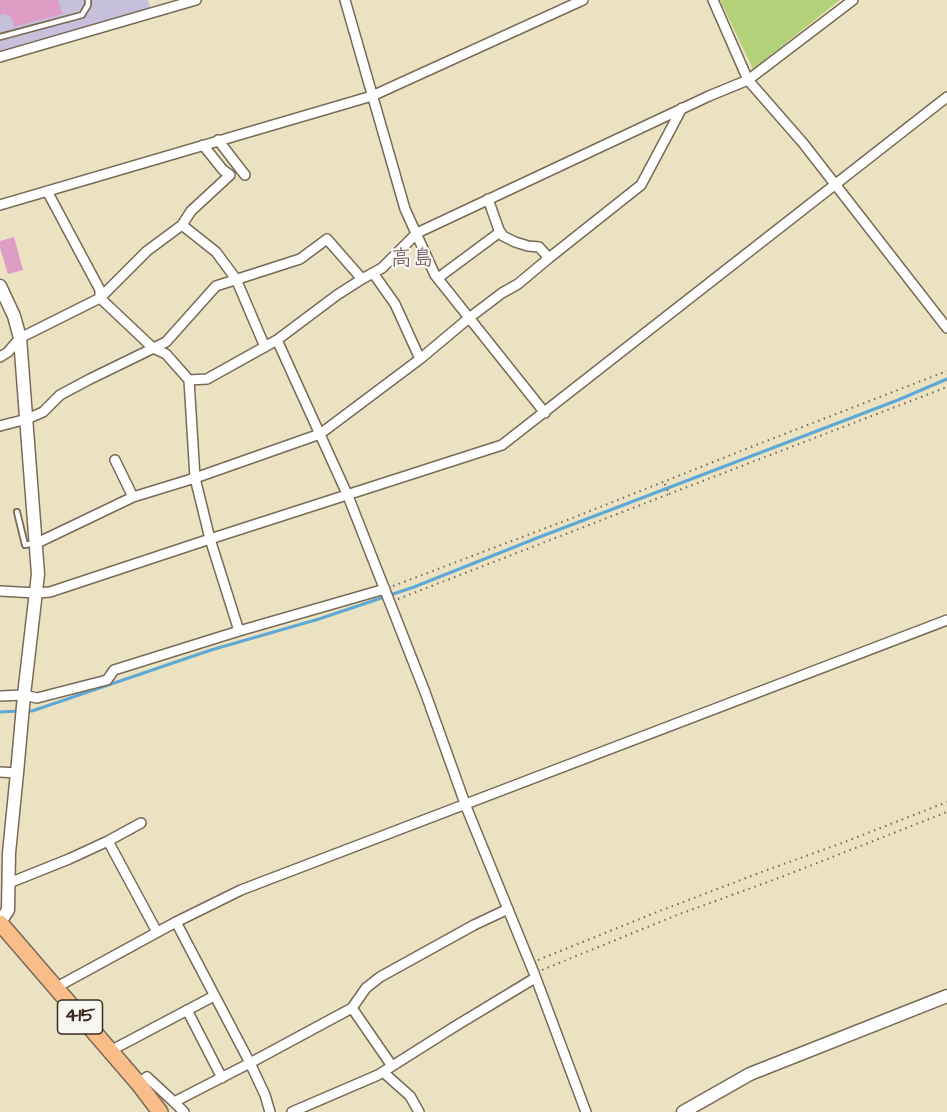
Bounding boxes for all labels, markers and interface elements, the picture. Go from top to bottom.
district label: 高島 [390,247,434,273]
road number: 415 [58,1000,103,1034]

